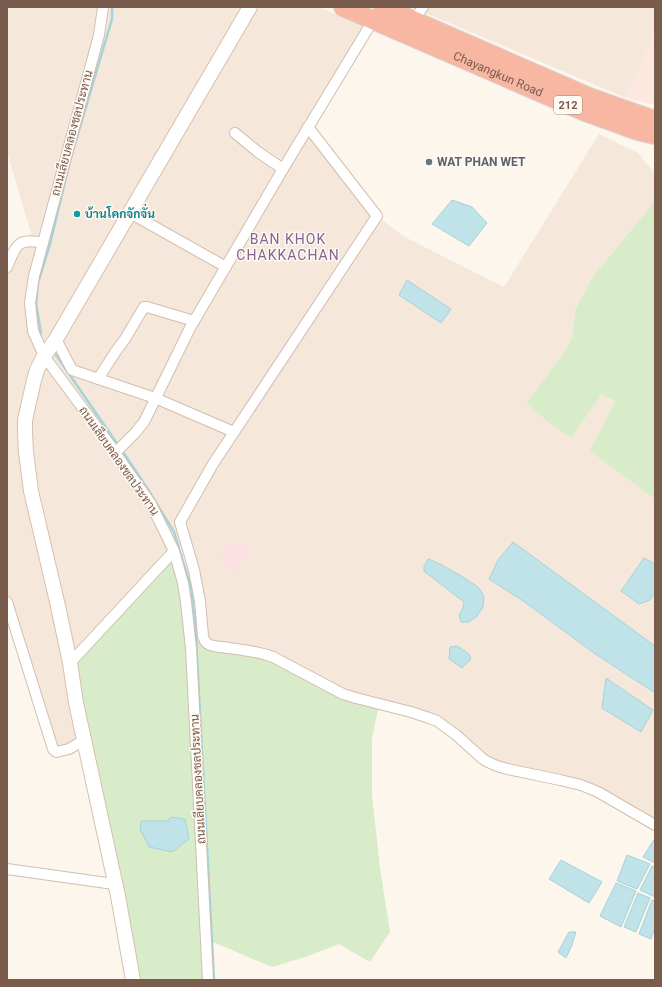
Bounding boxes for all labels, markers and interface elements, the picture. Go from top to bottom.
street label: Chayangkun Road [451,49,545,100]
street label: ถนนเลียบคลองชลประทาน [47,68,96,198]
road number: 212 [554,96,582,114]
place label: WAT PHAN WET [437,155,526,169]
marker: WAT PHAN WET [424,157,434,167]
place label: บ้านโคกจักจั่น [85,203,155,221]
marker: บ้านโคกจักจั่น [72,209,82,219]
district label: BAN KHOK CHAKKACHAN [236,231,340,263]
street label: ถนนเลียบคลองชลประทาน [76,403,163,519]
street label: ถนนเลียบคลองชลประทาน [187,713,208,844]

